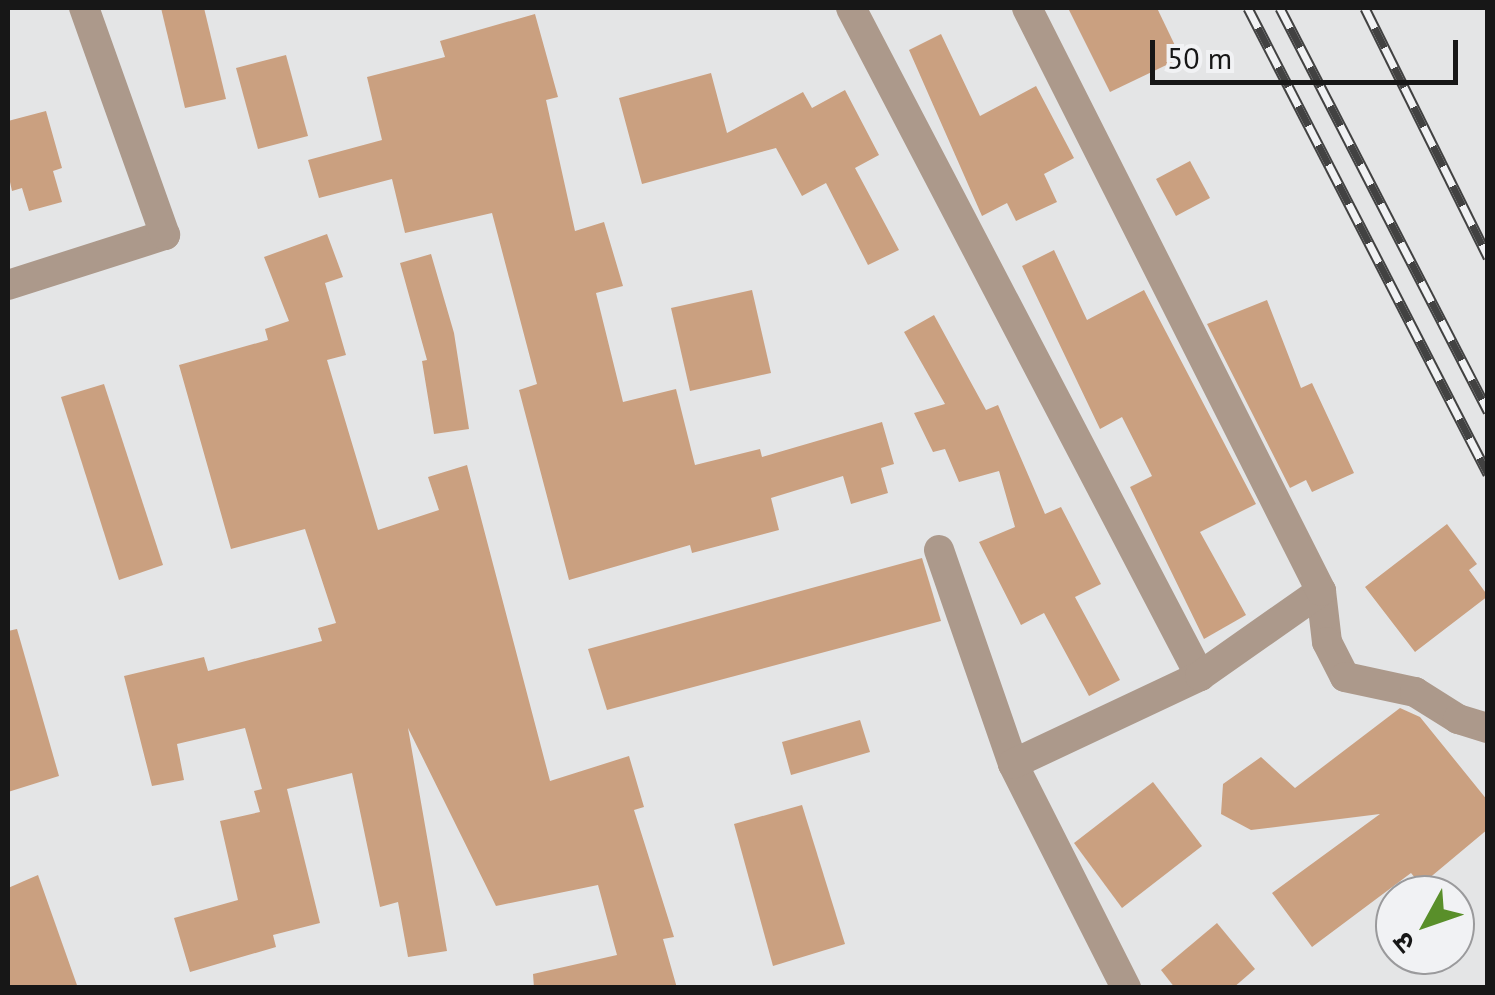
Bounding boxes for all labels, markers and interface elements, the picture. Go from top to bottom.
scale bar [1155,20,1462,82]
text: 50 m [1167,38,1232,77]
north arrow [1375,875,1475,975]
text: उ [1384,925,1423,961]

